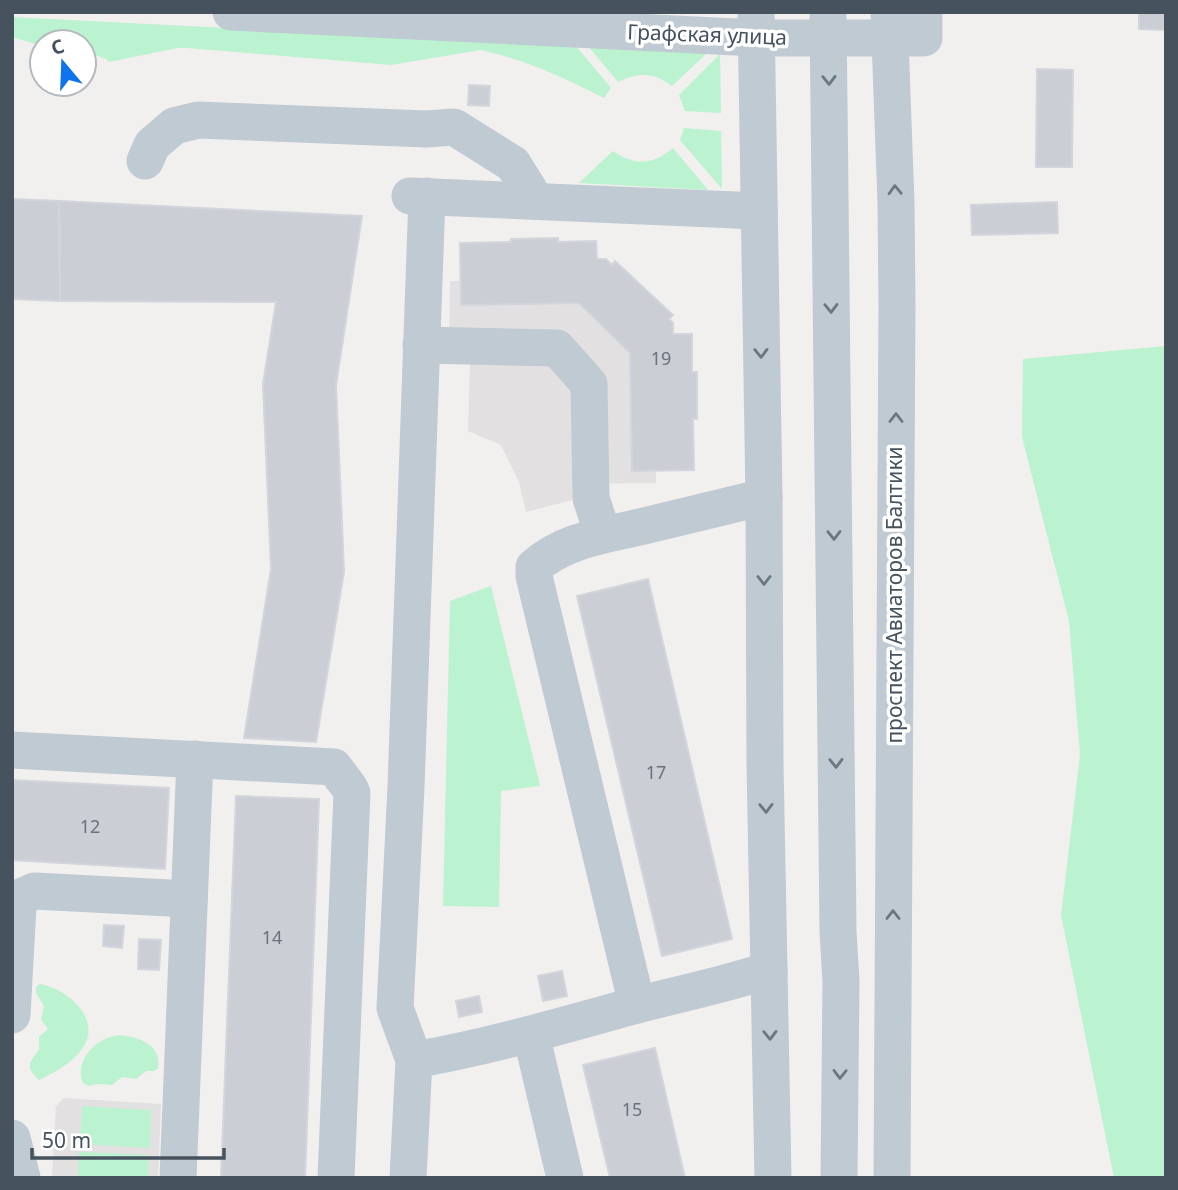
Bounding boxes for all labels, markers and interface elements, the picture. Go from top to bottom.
street label: Графская улица [627,17,787,51]
north arrow [28,28,98,98]
text: С [47,33,67,61]
one-way arrow [821,75,836,86]
one-way arrow [888,185,903,196]
one-way arrow [823,303,839,314]
house number: 19 [651,346,671,370]
one-way arrow [754,348,769,359]
one-way arrow [888,412,904,423]
street label: проспект Авиаторов Балтики [880,446,908,744]
one-way arrow [826,530,841,541]
one-way arrow [756,576,772,586]
one-way arrow [828,758,844,769]
house number: 17 [646,760,666,784]
one-way arrow [758,803,773,814]
house number: 12 [80,814,100,838]
one-way arrow [885,909,901,920]
house number: 14 [262,925,282,949]
one-way arrow [762,1031,778,1041]
one-way arrow [832,1069,848,1080]
house number: 15 [622,1097,642,1121]
scale bar [32,1116,224,1160]
text: 50 m [42,1126,91,1154]

